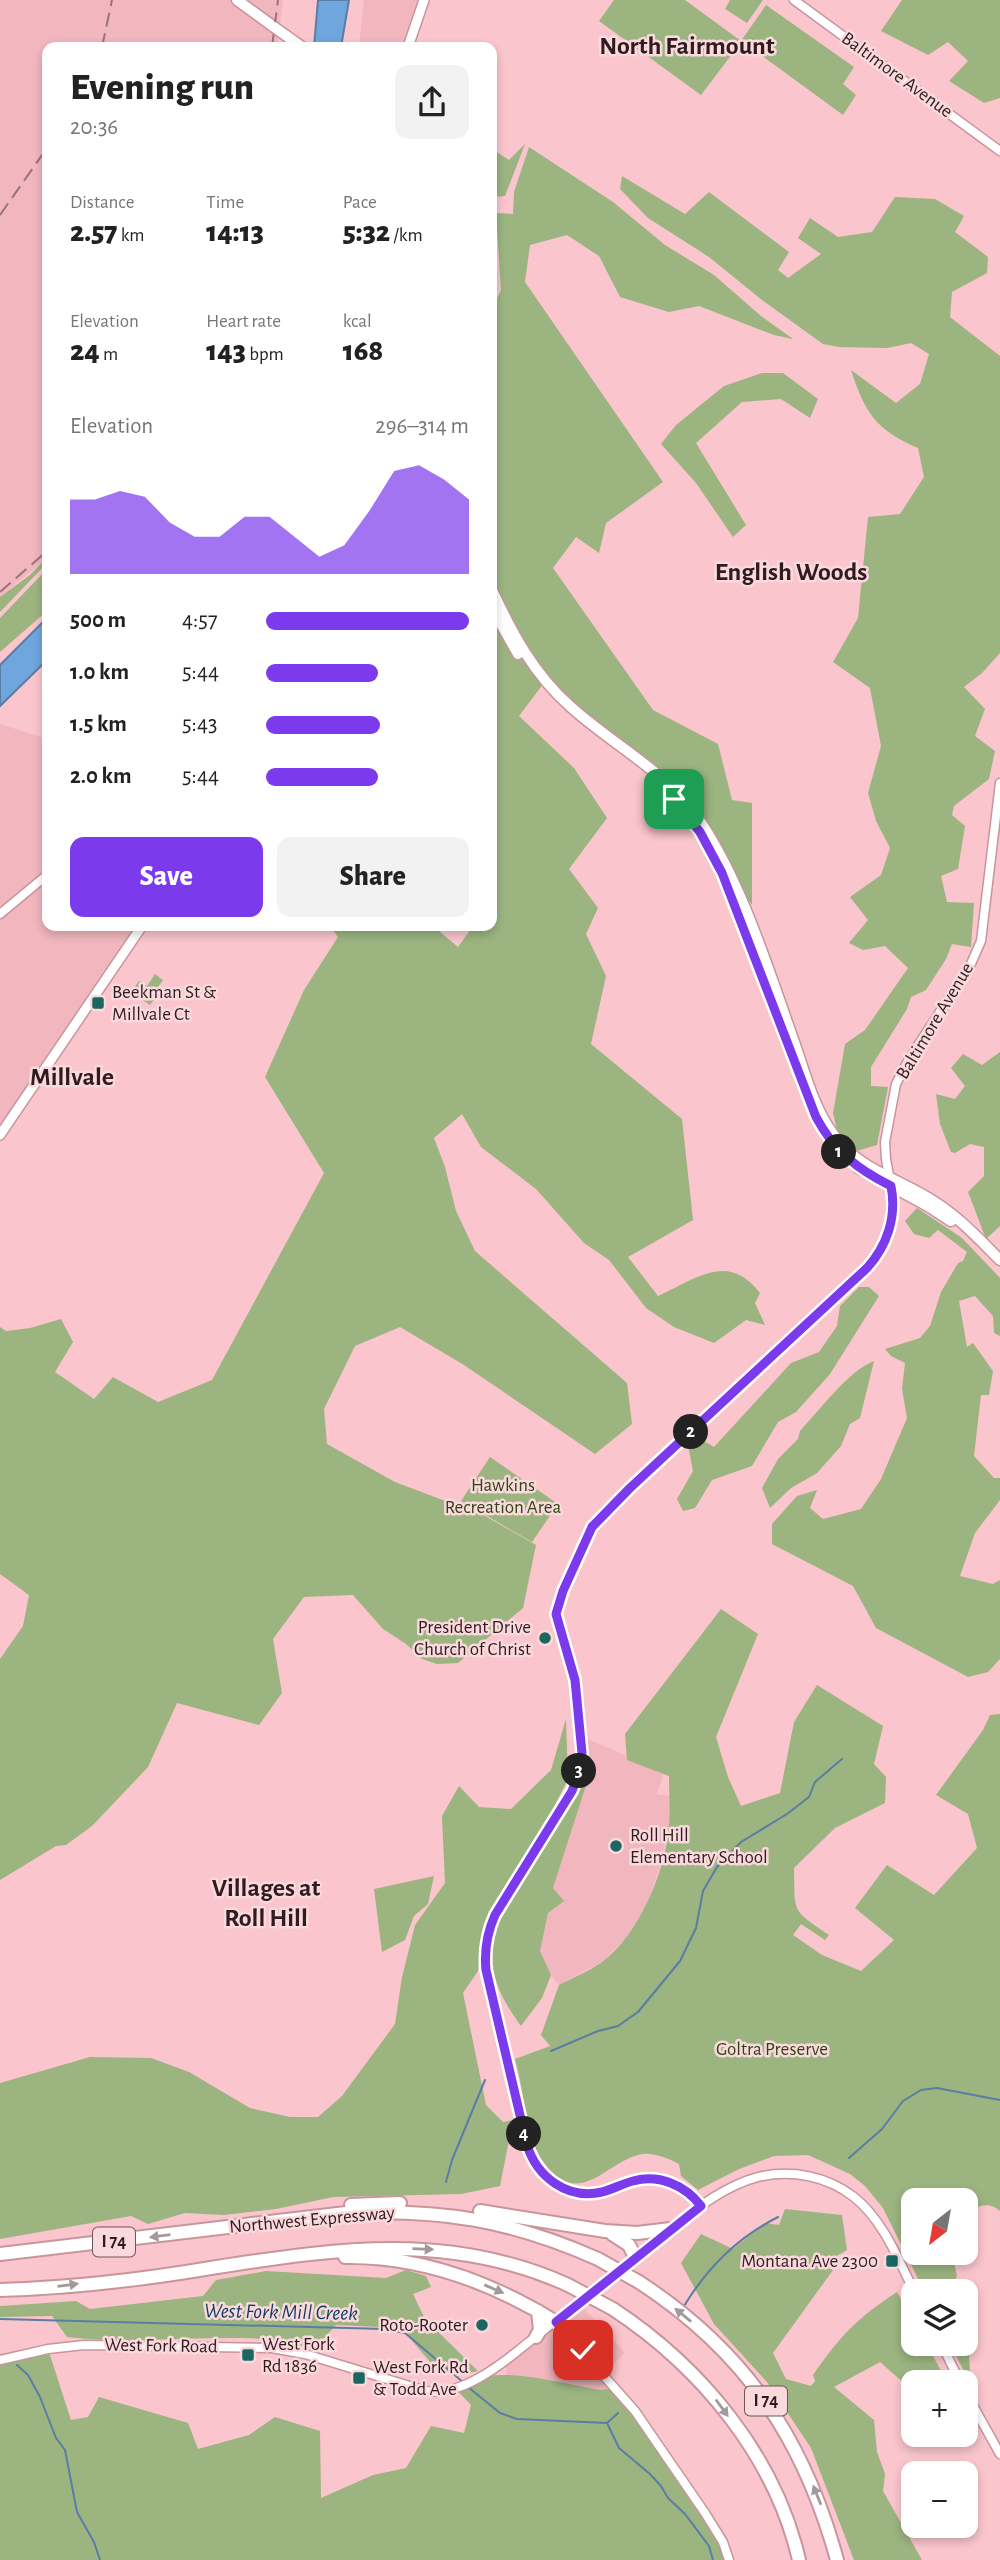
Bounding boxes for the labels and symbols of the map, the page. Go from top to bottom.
street label: Baltimore Avenue [838,28,956,122]
district label: North Fairmount [599,33,775,59]
district label: English Woods [715,559,867,585]
pin [644,769,704,829]
street label: Baltimore Avenue [893,960,977,1082]
place label: Beekman St & Millvale Ct [112,983,216,1024]
marker: Beekman St & Millvale Ct [90,995,106,1011]
district label: Millvale [30,1064,114,1090]
pin: 1 [822,1134,856,1170]
pin: 2 [674,1414,708,1450]
park label: Hawkins Recreation Area [445,1476,562,1517]
place label: President Drive Church of Christ [414,1618,531,1659]
marker: President Drive Church of Christ [537,1630,553,1646]
pin: 3 [562,1754,596,1788]
place label: Roll Hill Elementary School [630,1826,768,1867]
marker: Roll Hill Elementary School [608,1838,624,1854]
district label: Villages at Roll Hill [212,1875,321,1931]
park label: Goltra Preserve [716,2040,828,2059]
pin: 4 [506,2116,542,2152]
north arrow [901,2188,978,2264]
street label: Northwest Expressway [229,2203,395,2237]
road number: I 74 [93,2228,135,2256]
one-way arrow [149,2230,171,2241]
one-way arrow [412,2243,434,2254]
place label: Montana Ave 2300 [741,2252,878,2271]
marker: Montana Ave 2300 [884,2253,900,2269]
one-way arrow [57,2280,79,2291]
one-way arrow [484,2283,504,2295]
water label: West Fork Mill Creek [204,2300,358,2324]
one-way arrow [674,2307,692,2322]
place label: Roto-Rooter [379,2316,468,2335]
marker: Roto-Rooter [474,2317,490,2333]
pin [553,2320,613,2380]
place label: West Fork Rd 1836 [262,2335,335,2376]
street label: West Fork Road [104,2336,218,2356]
marker: West Fork Rd 1836 [240,2347,256,2363]
place label: West Fork Rd & Todd Ave [373,2358,469,2399]
marker: West Fork Rd & Todd Ave [351,2370,367,2386]
road number: I 74 [745,2386,787,2416]
one-way arrow [715,2399,729,2417]
one-way arrow [811,2484,822,2505]

